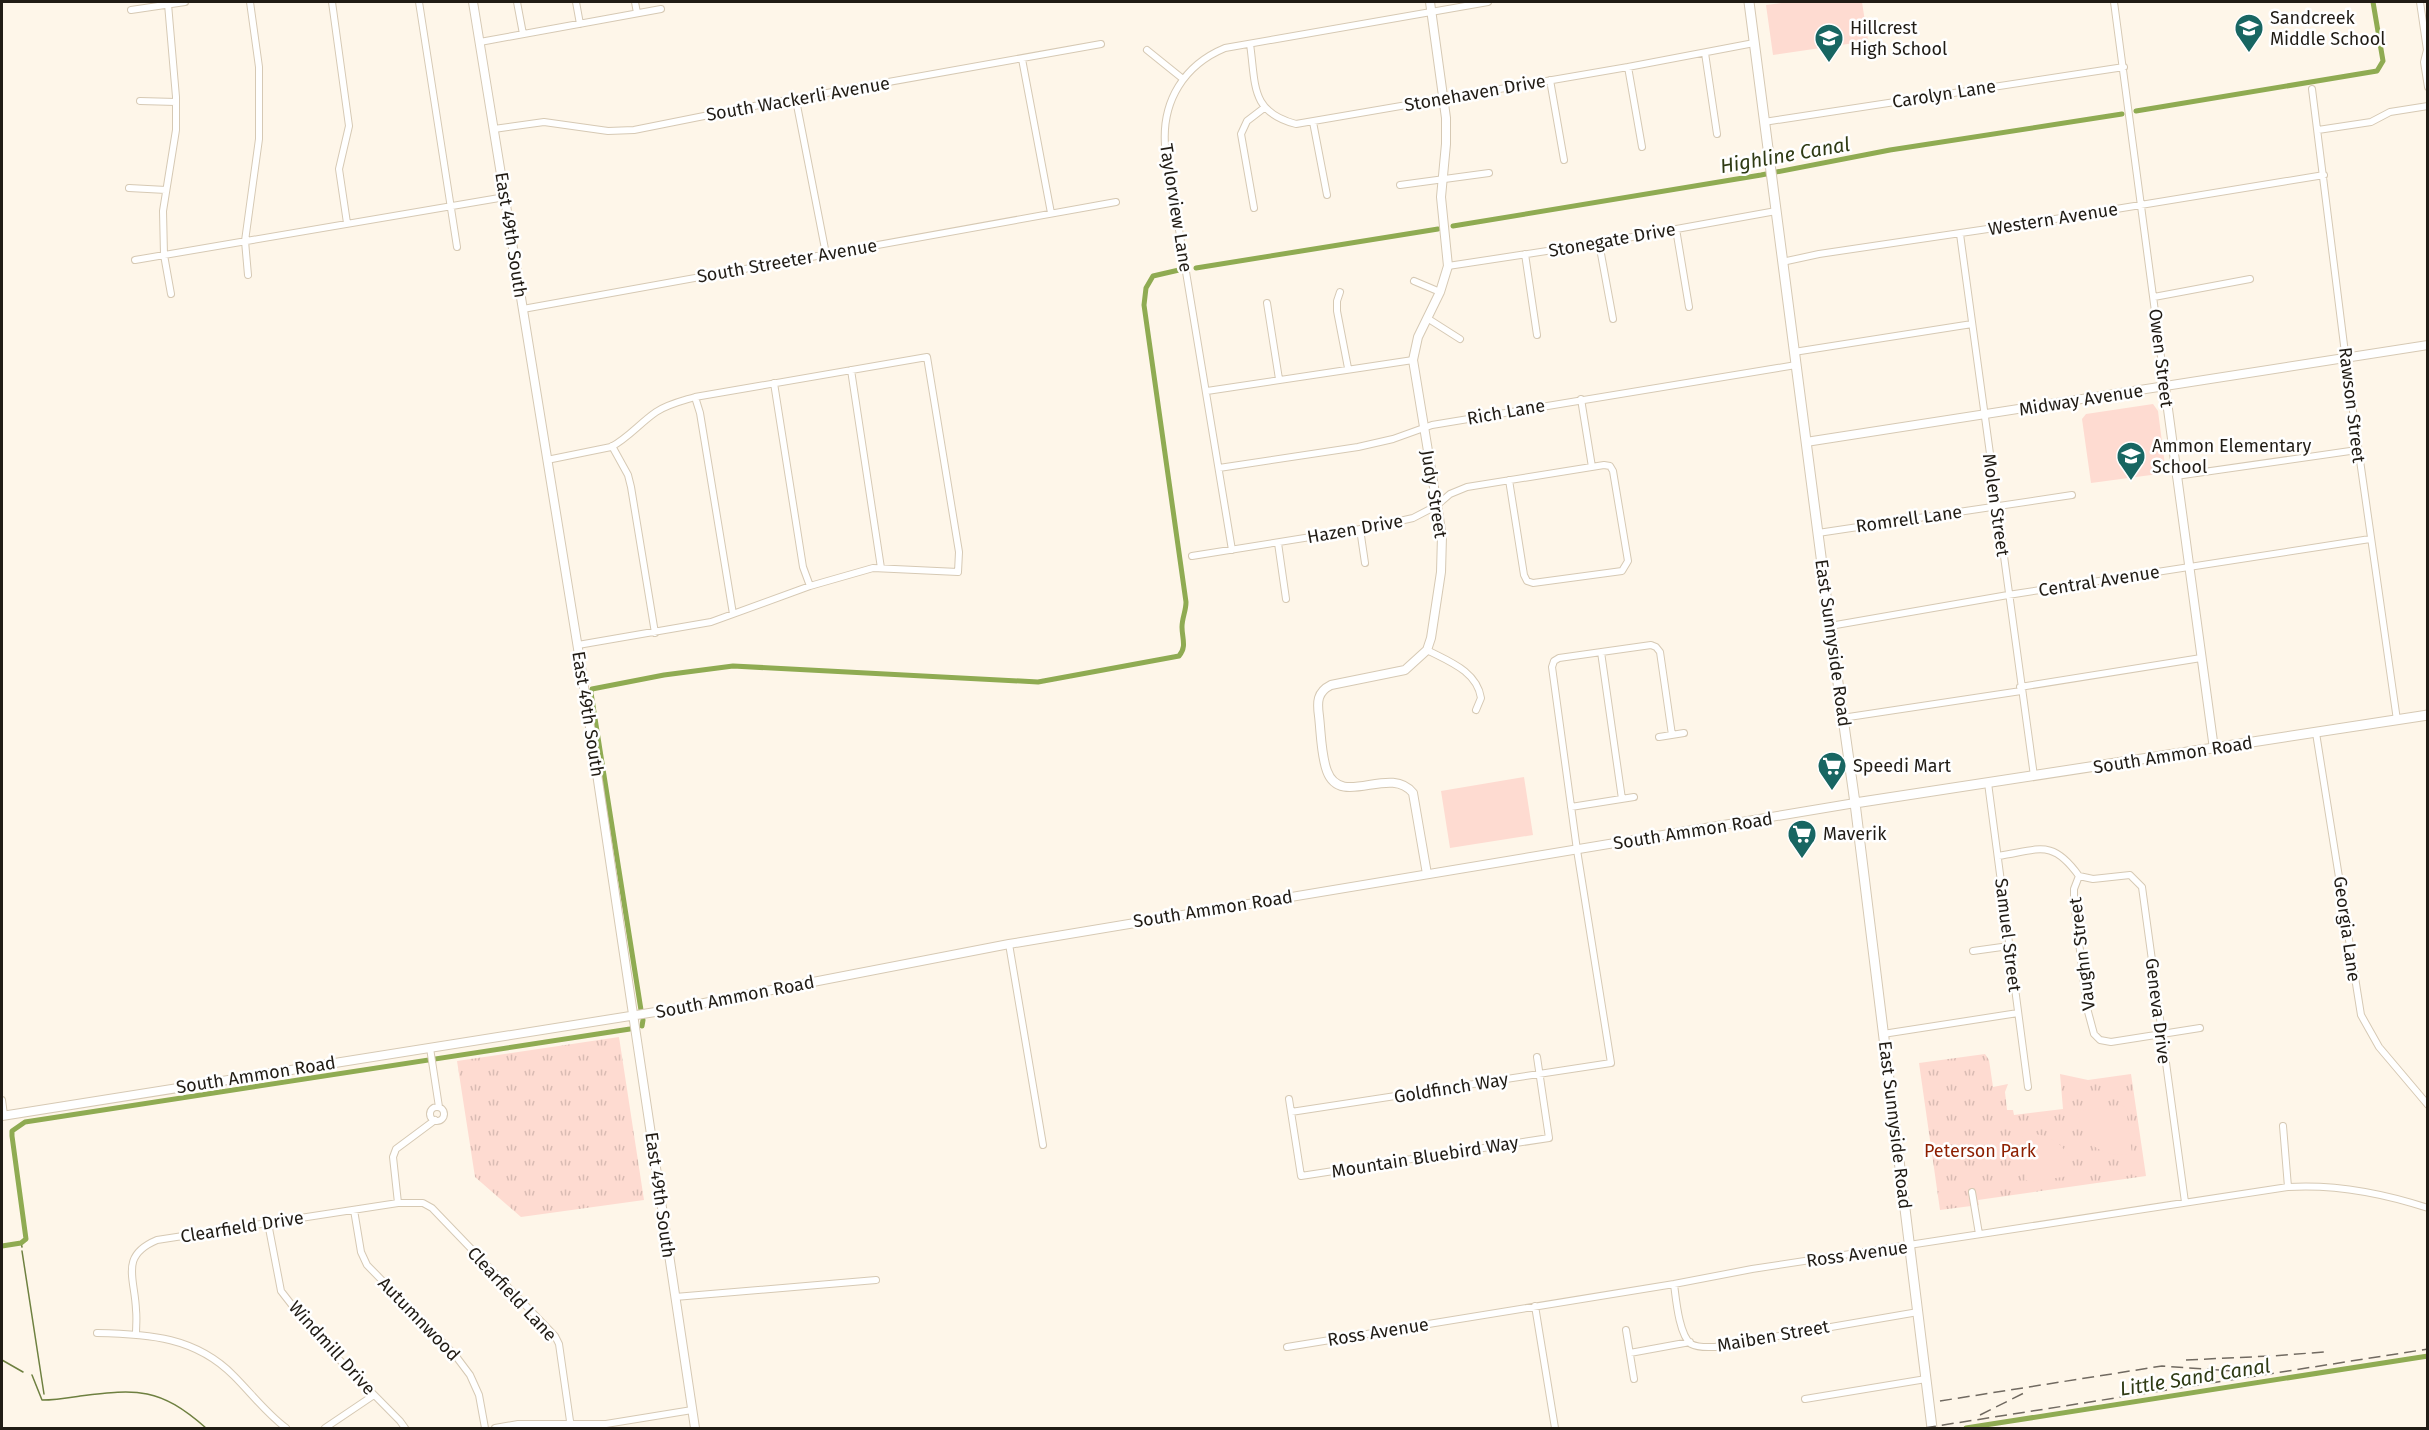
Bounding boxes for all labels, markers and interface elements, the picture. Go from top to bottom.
place label: Sandcreek Middle School [2270,7,2386,50]
school or university icon: Sandcreek Middle School [2233,12,2265,54]
place label: Hillcrest High School [1850,17,1947,60]
school or university icon: Hillcrest High School [1813,22,1845,64]
street label: Stonehaven Drive [1403,70,1547,116]
street label: South Wackerli Avenue [704,72,892,126]
street label: Carolyn Lane [1891,75,1997,113]
water label: Highline Canal [1718,132,1852,178]
street label: Taylorview Lane [1155,142,1197,274]
street label: East 49th South [490,171,532,299]
street label: Western Avenue [1987,198,2119,240]
street label: Stonegate Drive [1547,218,1677,262]
street label: South Streeter Avenue [695,234,879,288]
street label: Owen Street [2144,307,2178,409]
street label: Rawson Street [2334,346,2370,465]
street label: Midway Avenue [2017,379,2145,421]
street label: Rich Lane [1465,394,1547,430]
place label: Ammon Elementary School [2152,435,2311,478]
school or university icon: Ammon Elementary School [2115,440,2147,482]
street label: Judy Street [1416,448,1452,540]
street label: Molen Street [1978,452,2014,558]
street label: Romrell Lane [1854,501,1964,537]
street label: Hazen Drive [1305,510,1405,548]
street label: East Sunnyside Road [1810,558,1856,728]
street label: Central Avenue [2037,561,2161,601]
street label: East 49th South [567,650,609,778]
street label: South Ammon Road [2092,732,2254,778]
supermarket icon: Speedi Mart [1816,750,1848,792]
place label: Speedi Mart [1853,755,1951,777]
street label: South Ammon Road [1612,808,1774,854]
supermarket icon: Maverik [1786,818,1818,860]
place label: Maverik [1823,823,1887,845]
street label: Georgia Lane [2329,875,2365,983]
street label: Samuel Street [1990,877,2026,994]
street label: South Ammon Road [1132,886,1294,932]
street label: Vaughn Street [2064,896,2100,1012]
street label: Geneva Drive [2141,957,2175,1065]
street label: South Ammon Road [654,971,816,1023]
street label: East Sunnyside Road [1874,1040,1916,1210]
street label: South Ammon Road [175,1052,337,1098]
street label: Goldfinch Way [1392,1068,1510,1108]
street label: East 49th South [640,1131,680,1259]
street label: Mountain Bluebird Way [1330,1131,1520,1183]
park label: Peterson Park [1924,1140,2037,1162]
street label: Clearfield Drive [179,1206,305,1248]
street label: Ross Avenue [1805,1236,1909,1272]
street label: Clearfield Lane [463,1242,561,1346]
street label: Autumnwood [373,1272,465,1366]
street label: Windmill Drive [284,1296,380,1400]
street label: Ross Avenue [1326,1313,1430,1351]
street label: Maiben Street [1715,1315,1831,1357]
water label: Little Sand Canal [2118,1353,2272,1401]

